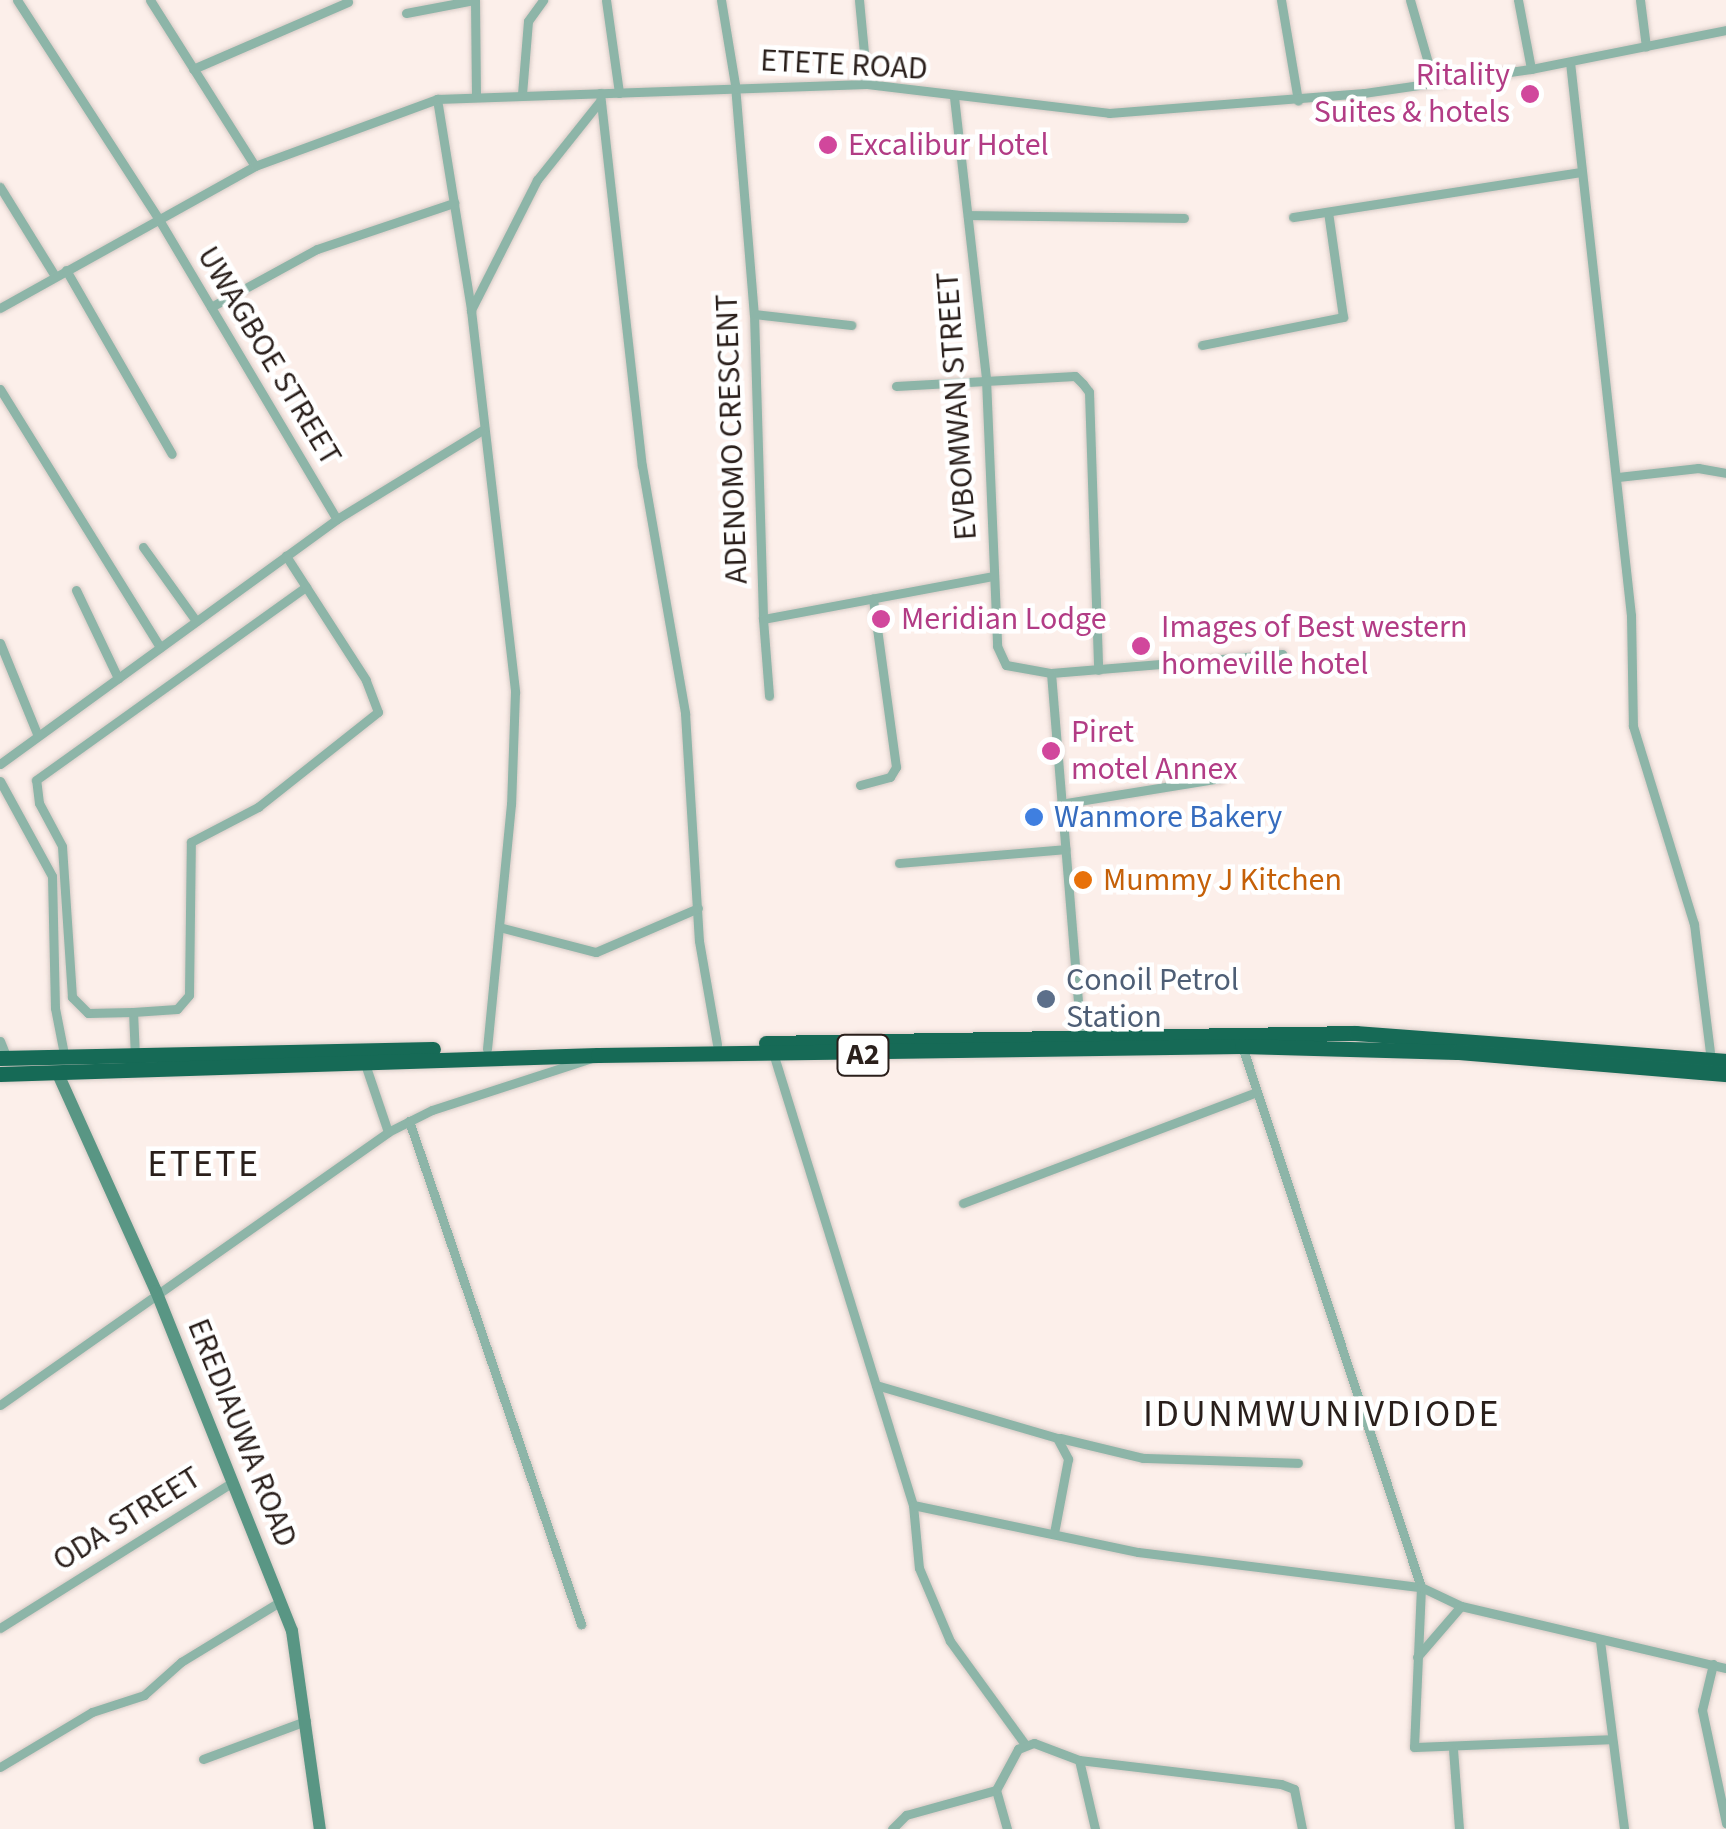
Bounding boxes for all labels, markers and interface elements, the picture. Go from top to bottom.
street label: ETETE ROAD [759,41,929,89]
place label: Ritality Suites & hotels [1314,57,1510,132]
marker: Ritality Suites & hotels [1519,83,1541,105]
place label: Excalibur Hotel [848,126,1049,164]
marker: Excalibur Hotel [817,134,839,156]
street label: UWAGBOE STREET [189,240,349,472]
street label: EVBOMWAN STREET [928,270,986,542]
street label: ADENOMO CRESCENT [708,293,756,585]
place label: Meridian Lodge [901,600,1107,638]
marker: Meridian Lodge [870,608,892,630]
place label: Images of Best western homeville hotel [1161,609,1468,684]
marker: Images of Best western homeville hotel [1130,635,1152,657]
place label: Piret motel Annex [1071,714,1237,789]
marker: Piret motel Annex [1040,740,1062,762]
place label: Wanmore Bakery [1054,798,1282,836]
marker: Wanmore Bakery [1023,806,1045,828]
place label: Mummy J Kitchen [1103,861,1342,899]
marker: Mummy J Kitchen [1072,869,1094,891]
place label: Conoil Petrol Station [1066,962,1239,1037]
marker: Conoil Petrol Station [1035,988,1057,1010]
road number: A2 [836,1030,890,1080]
district label: ETETE [147,1142,261,1188]
street label: EREDIAUWA ROAD [179,1313,305,1553]
district label: IDUNMWUNIVDIODE [1143,1392,1501,1438]
street label: ODA STREET [46,1458,208,1580]

